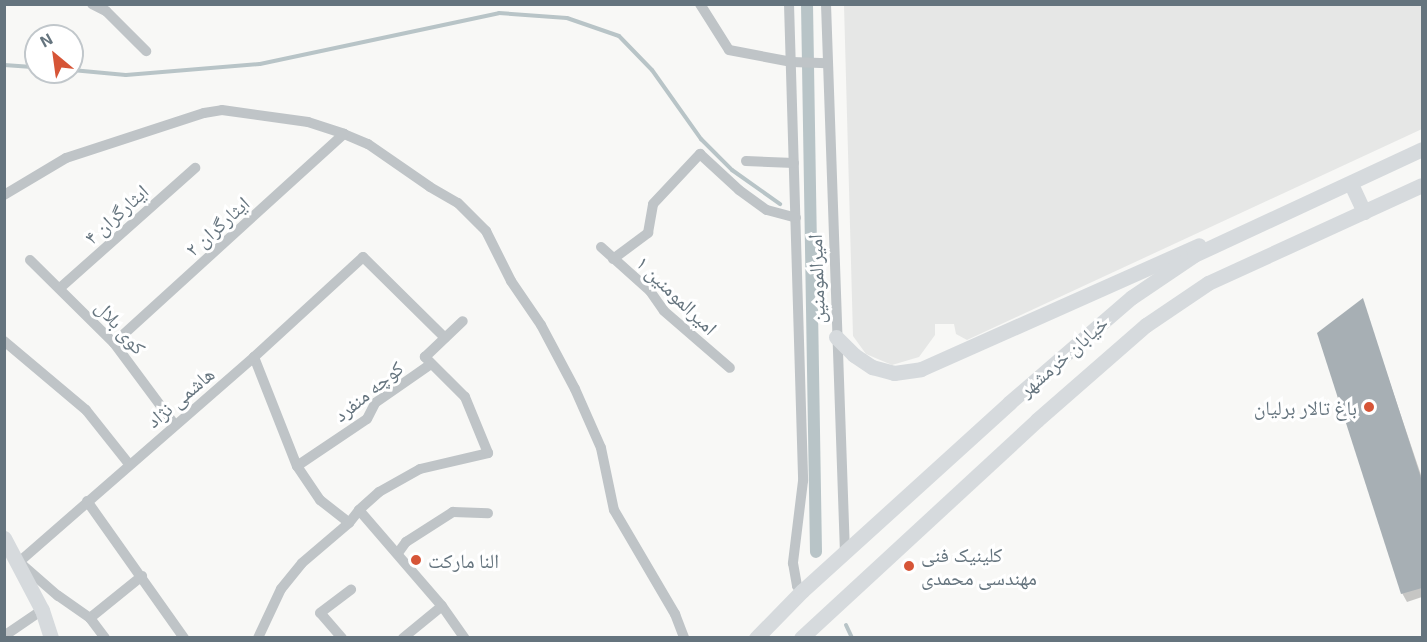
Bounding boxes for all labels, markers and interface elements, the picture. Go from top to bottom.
north arrow [24,24,84,84]
text: N [36,28,56,51]
street label: ایثارگران ۴ [79,179,153,249]
street label: ایثارگران ۲ [180,191,254,261]
street label: امیرالمومنین [802,234,830,324]
street label: امیرالمومنین ۱ [632,251,722,339]
street label: کوی بلال [91,295,151,359]
street label: خیابان خرمشهر [1013,311,1113,401]
street label: کوچه منفرد [328,356,408,426]
street label: هاشمی نژاد [141,362,219,432]
place label: باغ تالار برلیان [1254,395,1357,419]
marker: باغ تالار برلیان [1362,400,1376,414]
place label: کلینیک فنی مهندسی محمدی [921,542,1037,589]
place label: النا مارکت [428,548,499,572]
marker: النا مارکت [409,553,423,567]
marker: کلینیک فنی مهندسی محمدی [902,559,916,573]

